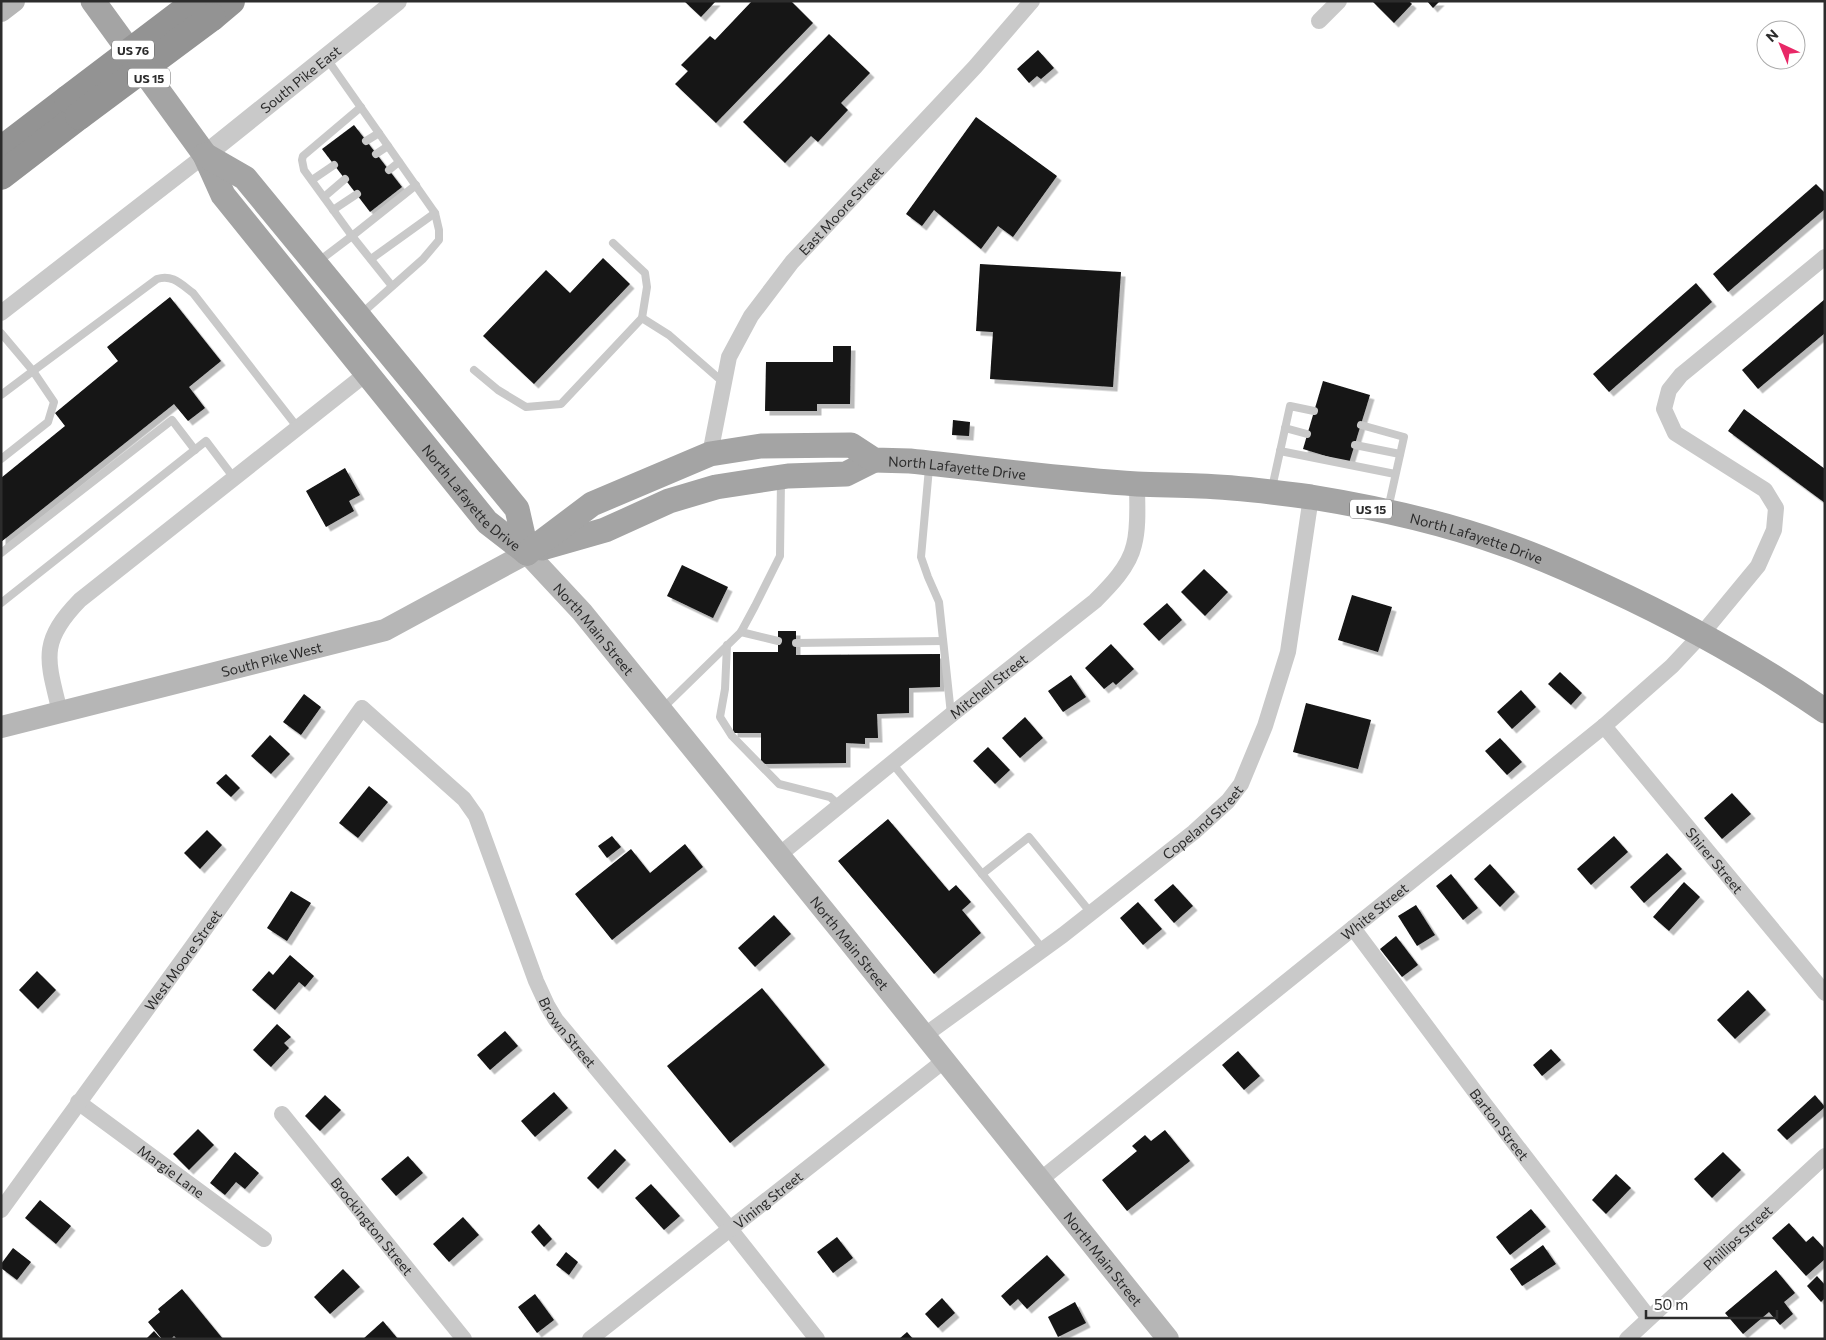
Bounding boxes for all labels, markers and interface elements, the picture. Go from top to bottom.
north arrow [1756,20,1806,70]
text: N [1762,26,1781,45]
road number: US 76 [112,40,154,60]
street label: South Pike East [256,41,344,116]
road number: US 15 [128,68,170,88]
street label: East Moore Street [795,162,886,258]
street label: North Lafayette Drive [419,441,524,554]
street label: North Lafayette Drive [888,452,1027,482]
road number: US 15 [1350,499,1392,518]
street label: North Lafayette Drive [1408,509,1545,566]
street label: North Main Street [551,579,638,679]
street label: South Pike West [219,638,324,680]
street label: Mitchell Street [946,650,1031,722]
street label: Copeland Street [1158,781,1246,863]
street label: Shirer Street [1683,824,1747,897]
street label: White Street [1337,879,1411,943]
street label: North Main Street [807,892,893,993]
street label: West Moore Street [140,906,225,1014]
street label: Brown Street [536,994,600,1071]
street label: Barton Street [1467,1085,1533,1164]
street label: Margie Lane [135,1141,208,1201]
street label: Vining Street [730,1167,806,1232]
street label: Brockington Street [328,1174,417,1278]
street label: Phillips Street [1699,1201,1775,1273]
street label: North Main Street [1061,1208,1146,1309]
scale bar [1646,1288,1777,1320]
text: 50 m [1654,1295,1688,1313]

